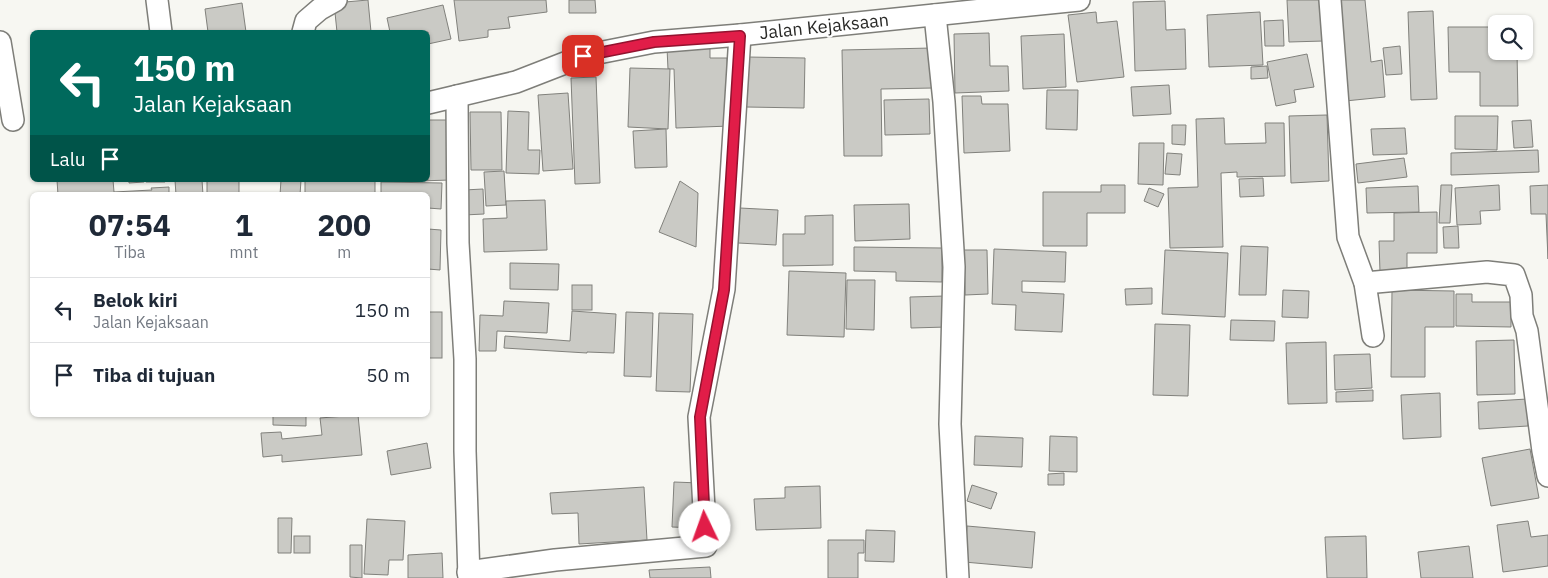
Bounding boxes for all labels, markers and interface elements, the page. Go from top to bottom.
street label: Jalan Kejaksaan [758,8,890,44]
map controls [1488,15,1533,60]
button: search [1488,15,1533,60]
pin [562,35,604,77]
icon: arrive [569,42,597,70]
text: 150 m [133,45,236,91]
icon: left [50,50,115,115]
text: Jalan Kejaksaan [133,89,292,118]
icon: arrive [96,145,124,173]
text: Lalu [50,147,86,171]
text: 07:54 [89,205,171,244]
text: 1 [235,205,253,244]
text: 200 [317,205,371,244]
text: Tiba [114,242,145,262]
text: mnt [230,242,258,262]
text: m [337,242,351,262]
text: Belok kiri [93,288,178,312]
icon: left [50,296,78,324]
text: 150 m [355,298,410,322]
text: Jalan Kejaksaan [93,312,209,332]
icon: arrive [50,361,78,389]
text: Tiba di tujuan [93,363,215,387]
text: 50 m [366,363,410,387]
position arrow [678,500,730,552]

